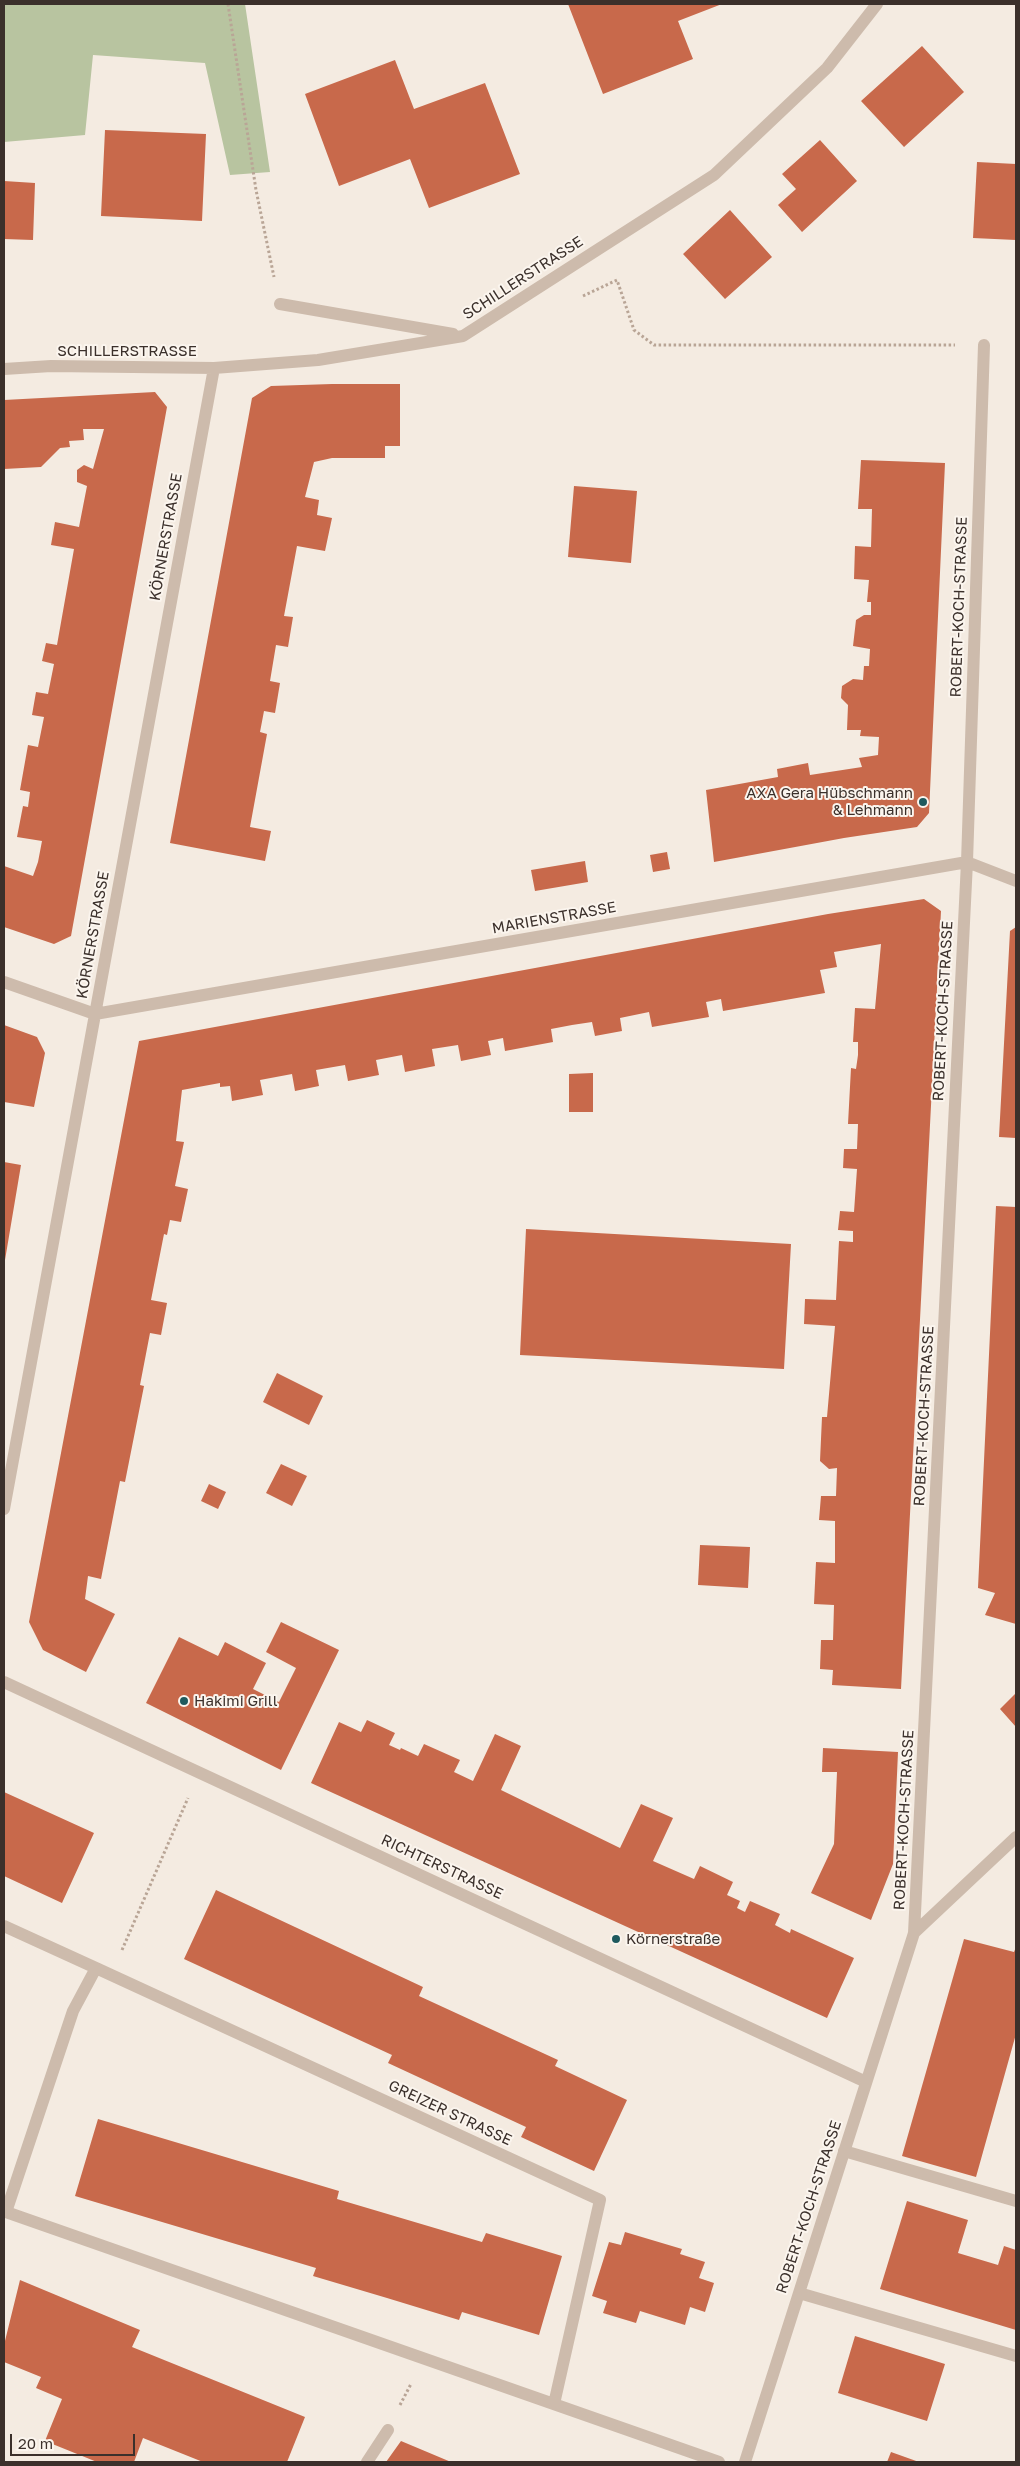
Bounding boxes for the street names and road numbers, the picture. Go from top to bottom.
street label: SCHILLERSTRASSE [460,232,586,324]
street label: SCHILLERSTRASSE [57,342,197,360]
street label: KÖRNERSTRASSE [146,472,186,602]
street label: ROBERT-KOCH-STRASSE [947,516,971,698]
street label: KÖRNERSTRASSE [73,870,113,1000]
street label: MARIENSTRASSE [491,898,617,938]
street label: ROBERT-KOCH-STRASSE [929,920,957,1102]
street label: ROBERT-KOCH-STRASSE [910,1325,938,1507]
street label: ROBERT-KOCH-STRASSE [890,1729,918,1911]
street label: RICHTERSTRASSE [378,1831,506,1903]
street label: GREIZER STRASSE [386,2077,514,2149]
street label: ROBERT-KOCH-STRASSE [773,2118,845,2296]

